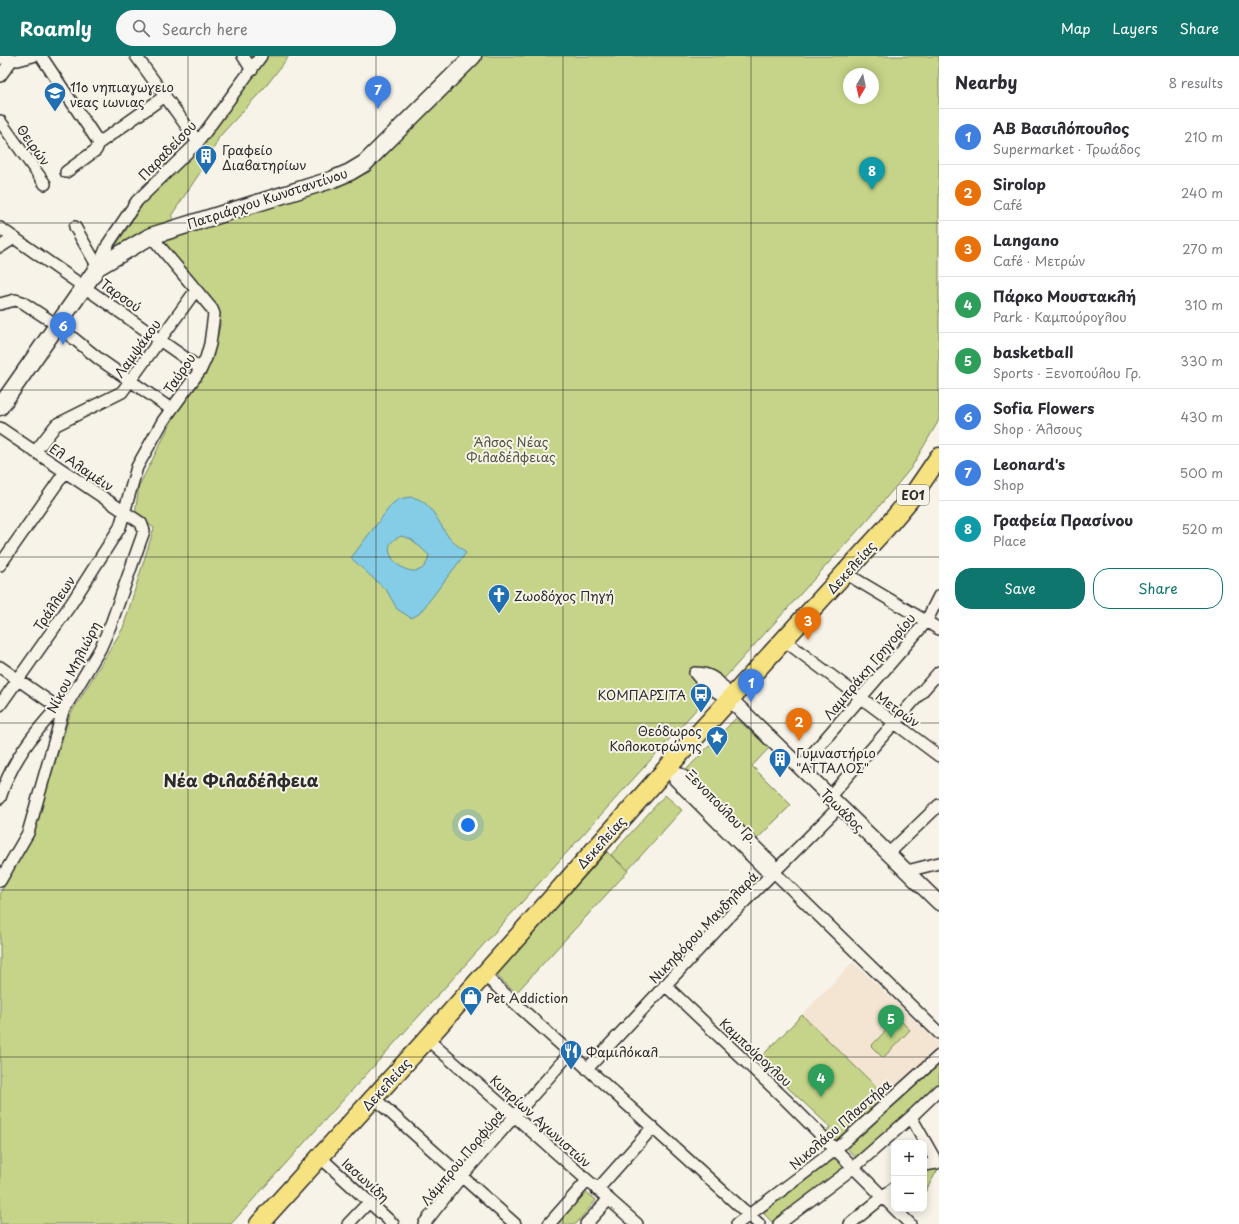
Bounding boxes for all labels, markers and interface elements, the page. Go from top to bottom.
search box [116,10,396,46]
text: Roamly [20,14,92,42]
icon: search [130,17,152,39]
text: Search here [162,17,248,40]
text: Map [1061,18,1091,39]
text: Layers [1113,18,1158,39]
text: Share [1180,18,1219,39]
north arrow [843,68,879,104]
text: Nearby [955,69,1017,95]
text: 8 results [1169,73,1223,92]
pin: 7 [365,76,391,109]
place label: 11ο νηπιαγωγειο νεας ιωνιας [70,77,174,111]
school or university icon: 11ο νηπιαγωγειο νεας ιωνιας [42,80,68,113]
street label: Παραδείσου [134,116,200,184]
text: ΑΒ Βασιλόπουλος [993,116,1129,139]
street label: Θειρών [13,120,55,170]
text: 1 [965,127,971,146]
text: 210 m [1184,127,1223,146]
text: Supermarket · Τρωάδος [993,139,1141,158]
place label: Γραφείο Διαβατηρίων [222,140,307,174]
building icon: Γραφείο Διαβατηρίων [193,143,219,176]
pin: 8 [859,157,885,190]
street label: Πατριάρχου Κωνσταντίνου [184,163,350,233]
text: Sirolop [993,172,1046,195]
text: 2 [963,183,973,202]
text: 240 m [1181,183,1223,202]
text: Café [993,195,1022,214]
text: Langano [993,228,1059,251]
text: 3 [964,239,972,258]
text: 270 m [1182,239,1223,258]
text: Café · Μετρών [993,251,1086,270]
street label: Ταρσού [97,274,145,316]
text: Πάρκο Μουστακλή [993,284,1136,307]
text: 4 [964,295,972,314]
text: 310 m [1184,295,1223,314]
text: Park · Καμπούρογλου [993,307,1127,326]
pin: 6 [50,312,76,345]
street label: Λαμψάκου [109,315,165,381]
text: basketball [993,340,1073,363]
street label: Ταύρου [159,349,199,397]
text: 5 [964,351,972,370]
text: 330 m [1180,351,1223,370]
text: Sports · Ξενoπούλου Γρ. [993,363,1141,382]
text: Sofia Flowers [993,396,1094,419]
text: 6 [963,407,973,426]
text: 430 m [1181,407,1223,426]
text: Shop · Άλσους [993,419,1082,438]
park label: Άλσος Νέας Φιλαδέλφειας [466,432,556,466]
street label: Ελ Αλαμέιν [46,438,118,496]
text: Leonard's [993,452,1065,475]
text: 7 [964,463,972,482]
text: 500 m [1180,463,1223,482]
text: Shop [993,475,1024,494]
road number: ΕΟ1 [897,485,929,505]
text: Γραφεία Πρασίνου [993,508,1133,531]
text: 8 [964,519,972,538]
text: 520 m [1181,519,1223,538]
text: Place [993,531,1026,550]
street label: Δεκελείας [822,536,880,598]
button: Save [955,568,1085,609]
button: Share [1093,568,1223,609]
street label: Τράλλεων [29,572,79,634]
church icon: Ζωοδόχος Πηγή [486,582,512,615]
place label: Ζωοδόχος Πηγή [514,586,614,605]
pin: 3 [795,607,821,640]
street label: Λαμπράκη Γρηγορίου [819,609,919,723]
street label: Νίκου Μηλιώρη [42,618,104,716]
pin: 1 [738,669,764,702]
bus stop icon: ΚΟΜΠΑΡΣΙΤΑ [688,681,714,714]
place label: ΚΟΜΠΑΡΣΙΤΑ [598,685,686,704]
street label: Μετρών [872,686,924,732]
pin: 2 [786,708,812,741]
place label: Θεόδωρος Κολοκοτρώνης [610,721,702,755]
place icon: Θεόδωρος Κολοκοτρώνης [704,724,730,757]
place label: Γυμναστήριο "ΑΤΤΑΛΟΣ" [796,743,876,777]
building icon: Γυμναστήριο "ΑΤΤΑΛΟΣ" [767,746,793,779]
street label: Ξενoπούλου Γρ. [682,765,762,847]
district label: Νέα Φιλαδέλφεια [164,767,319,793]
street label: Τρωάδος [817,784,869,836]
street label: Δεκελείας [572,811,630,873]
your location [458,815,478,835]
street label: Νικηφόρου Μανδηλαρά [644,866,762,987]
shop icon: Pet Addiction [458,984,484,1017]
place label: Pet Addiction [486,988,568,1007]
pin: 5 [878,1005,904,1038]
street label: Καμπούρογλου [716,1013,796,1091]
restaurant icon: Φαμιλόκαλ [558,1038,584,1071]
place label: Φαμιλόκαλ [586,1042,658,1061]
street label: Δεκελείας [357,1053,415,1115]
pin: 4 [808,1064,834,1097]
street label: Κυπρίων Αγωνιστών [486,1070,596,1172]
street label: Νικολάου Πλαστήρα [785,1074,896,1174]
street label: Λάμπρου Πορφύρα [416,1105,508,1209]
map controls [891,1140,927,1212]
button: + [891,1140,927,1176]
street label: Ιασωνίδη [338,1154,394,1206]
button: − [891,1176,927,1212]

